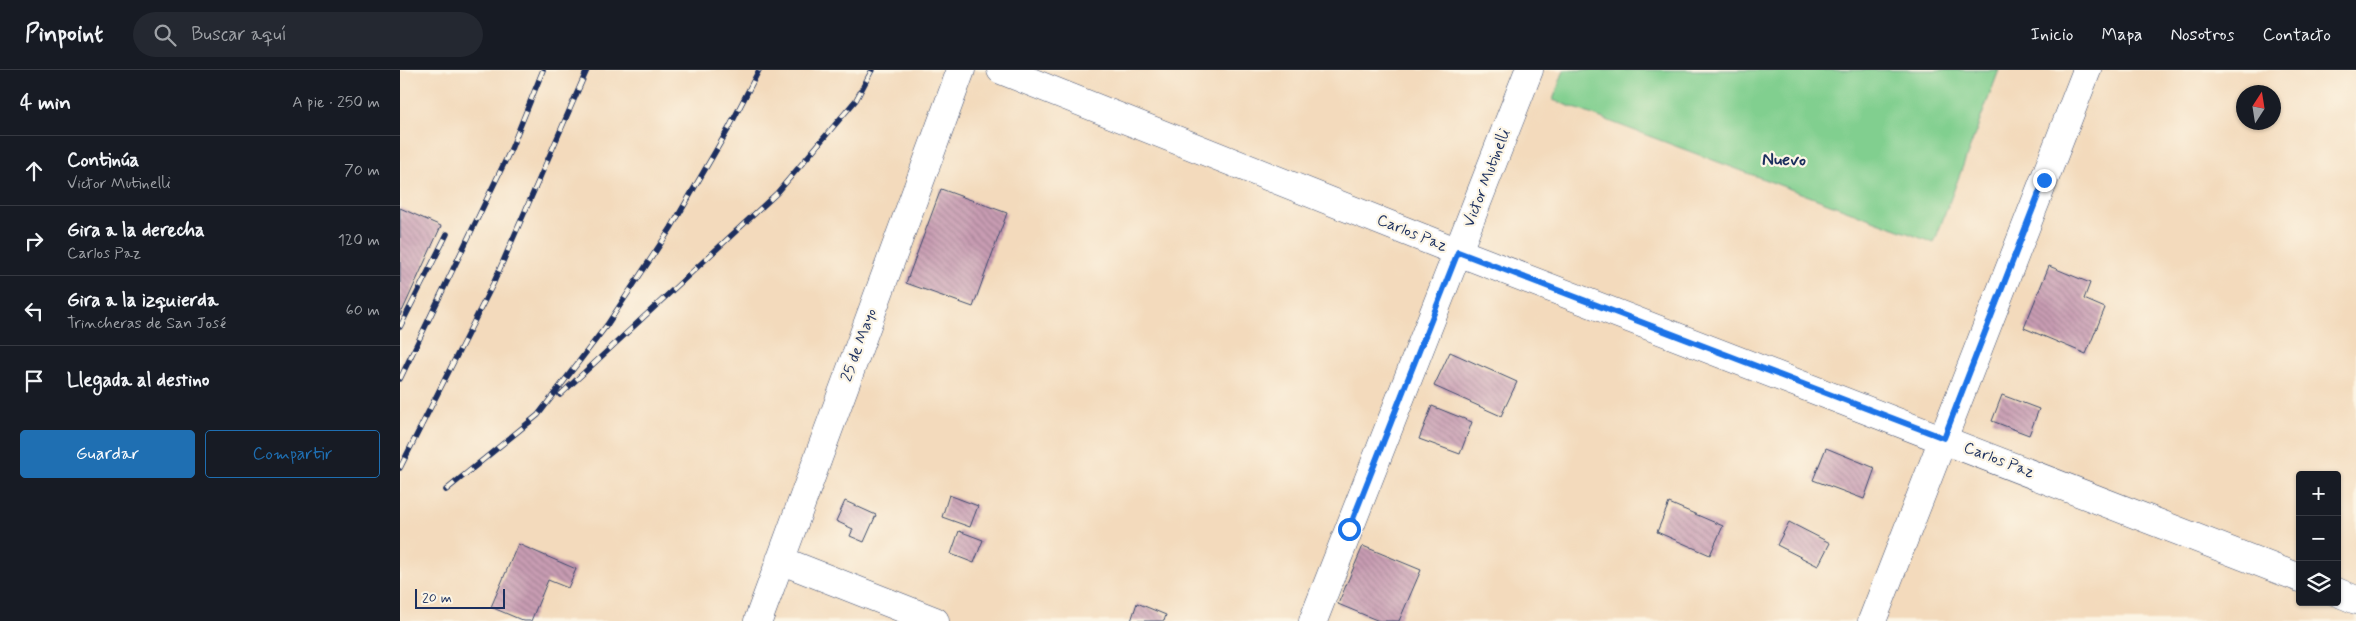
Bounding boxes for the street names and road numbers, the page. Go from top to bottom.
street label: Victor Mutinelli [1459,126,1515,230]
street label: Carlos Paz [1374,209,1450,257]
street label: 25 de Mayo [836,305,882,385]
street label: Carlos Paz [1961,437,2037,483]

